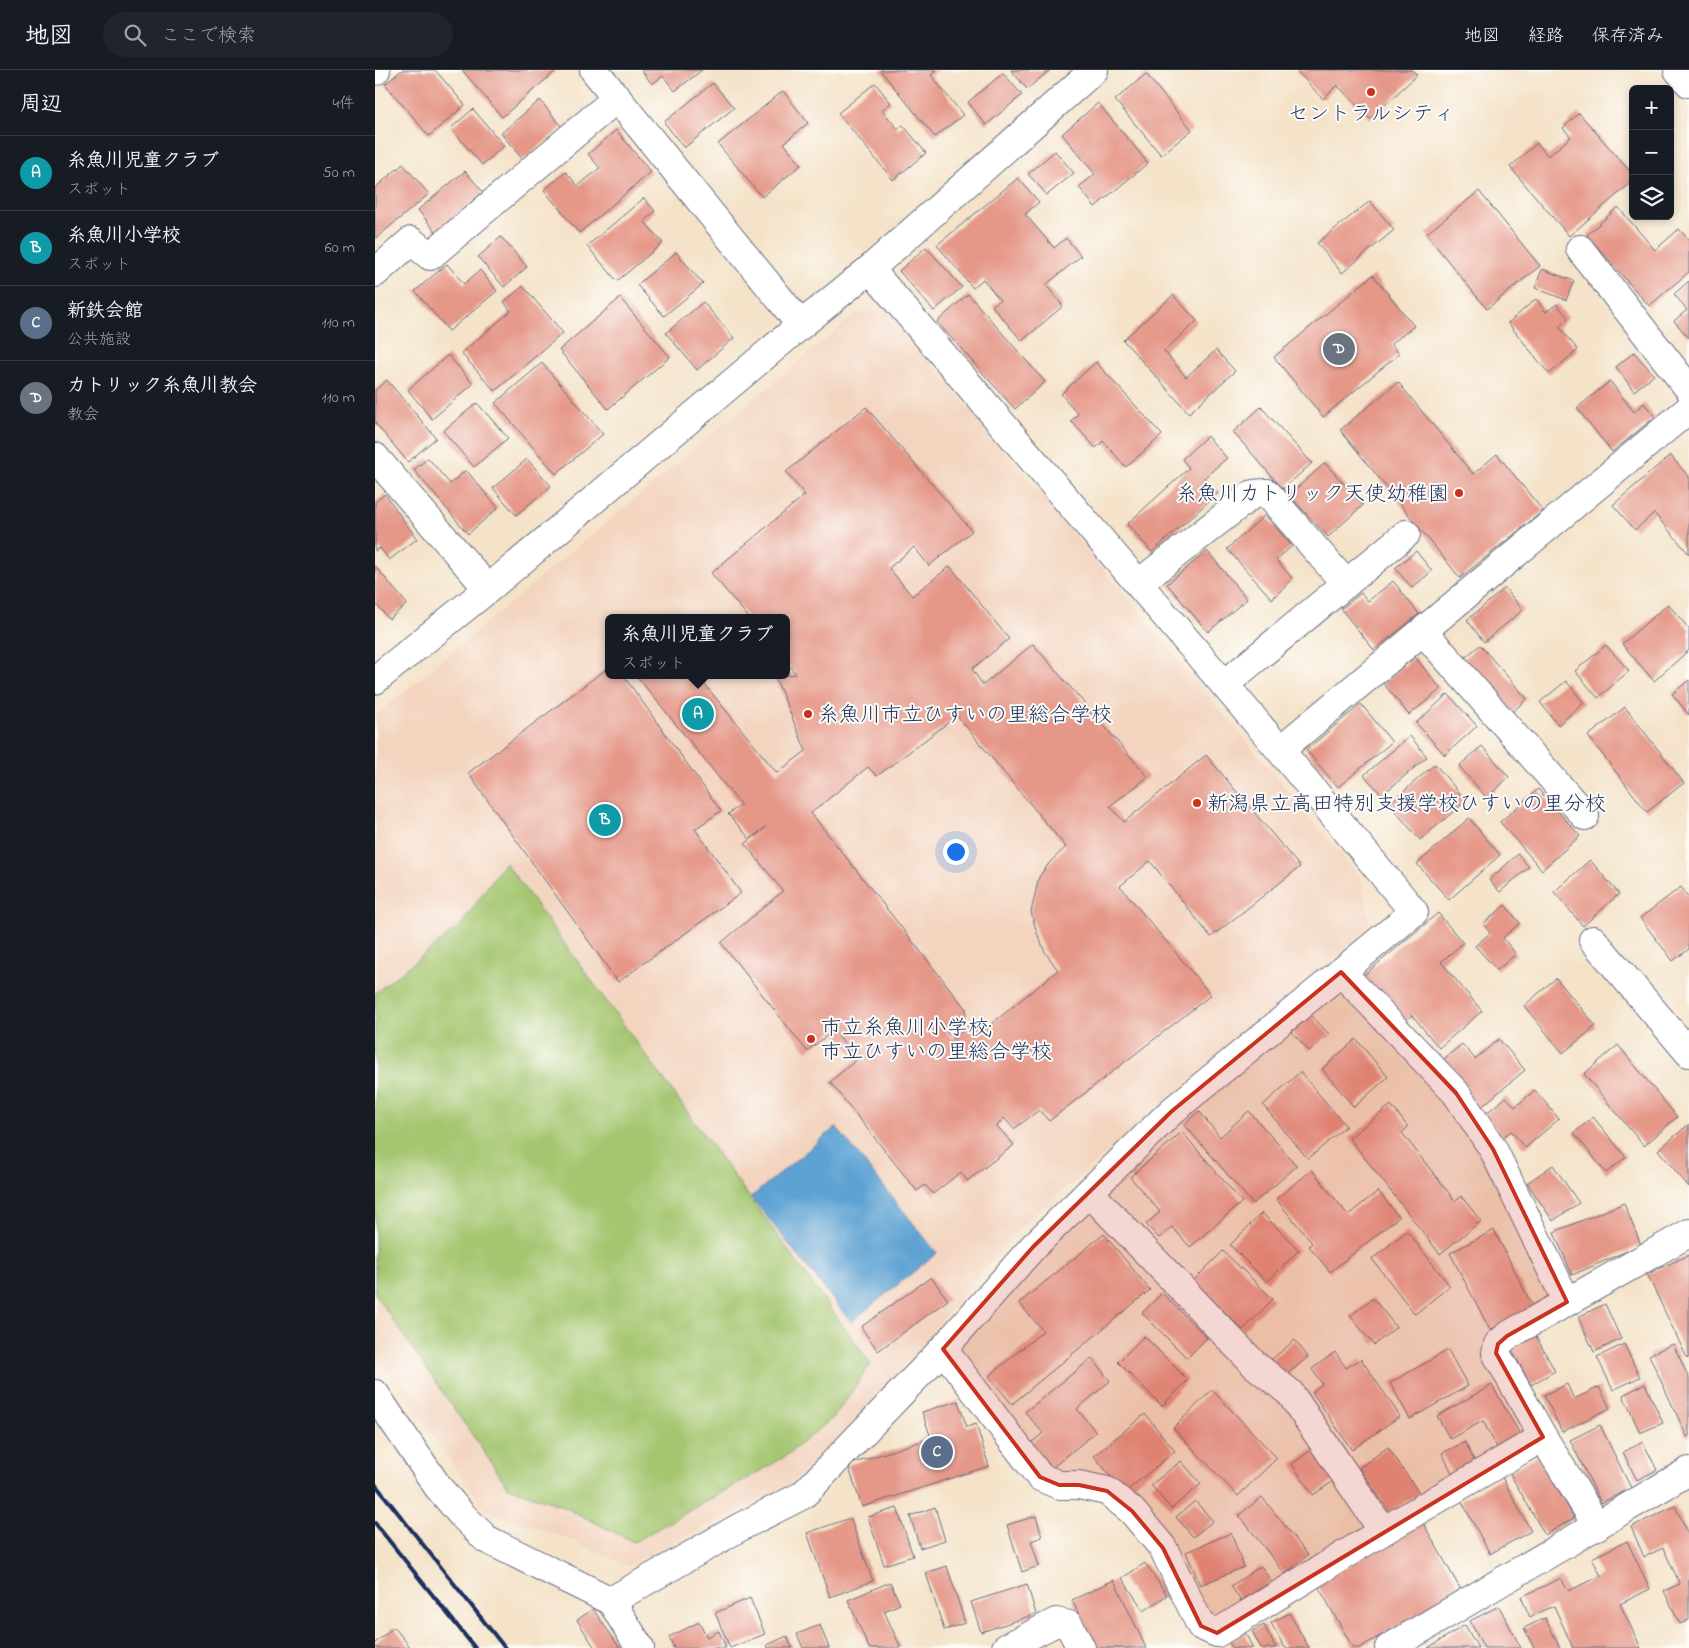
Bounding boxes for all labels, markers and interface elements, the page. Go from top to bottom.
search box [103,12,453,57]
text: 地図 [25,20,73,55]
icon: search [121,21,149,49]
text: ここで検索 [161,23,256,50]
text: 地図 [1464,24,1500,50]
text: 経路 [1528,24,1564,50]
text: 保存済み [1592,24,1664,50]
map controls [1629,85,1674,220]
button: + [1629,85,1674,130]
marker: セントラルシティ [1365,86,1377,98]
text: 周辺 [20,90,62,120]
text: 4件 [332,92,355,116]
place label: セントラルシティ [1287,100,1455,130]
button: − [1629,130,1674,175]
text: 糸魚川児童クラブ [67,148,219,175]
text: A [31,161,41,185]
text: 50 m [323,161,355,185]
button: layers [1629,175,1674,220]
text: スポット [67,178,131,202]
text: 糸魚川小学校 [67,223,181,250]
text: B [31,236,41,260]
text: 60 m [325,236,355,260]
text: スポット [67,253,131,277]
text: 新鉄会館 [67,298,143,325]
text: C [32,311,40,335]
text: 110 m [321,311,355,335]
text: 公共施設 [67,328,131,352]
pin: D [1323,330,1355,368]
text: カトリック糸魚川教会 [67,373,257,400]
text: D [30,386,42,410]
text: 110 m [321,386,355,410]
text: 教会 [67,403,99,427]
place label: 糸魚川カトリック天使幼稚園 [1176,480,1449,510]
marker: 糸魚川カトリック天使幼稚園 [1453,487,1465,499]
popup [605,614,790,679]
text: 糸魚川児童クラブ [621,622,774,649]
text: スポット [621,652,686,676]
pin: A [682,695,714,733]
place label: 糸魚川市立ひすいの里総合学校 [818,701,1112,731]
marker: 糸魚川市立ひすいの里総合学校 [802,708,814,720]
place label: 新潟県立高田特別支援学校ひすいの里分校 [1207,790,1606,820]
marker: 新潟県立高田特別支援学校ひすいの里分校 [1191,797,1203,809]
pin: B [589,801,621,839]
your location [943,839,969,865]
place label: 市立糸魚川小学校; 市立ひすいの里総合学校 [821,1014,1052,1068]
marker: 市立糸魚川小学校; 市立ひすいの里総合学校 [805,1033,817,1045]
pin: C [921,1433,953,1471]

